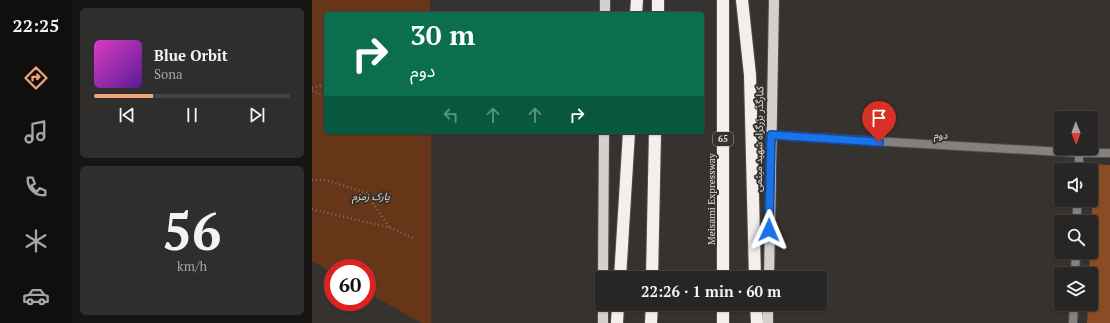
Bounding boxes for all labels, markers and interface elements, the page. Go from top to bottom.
text: 22:25 [13,13,59,37]
text: 30 m [410,16,475,53]
icon: right [344,28,396,80]
text: Blue Orbit [154,45,228,65]
text: دوم [410,58,435,82]
icon: directions [22,64,50,92]
text: Sona [154,65,182,83]
street label: کنارگذر بزرگراه شهید میثمی [752,85,766,192]
pin [862,101,896,142]
icon: previous [116,104,138,126]
icon: pause [181,104,203,126]
icon: next [246,104,268,126]
icon: left [440,104,462,126]
icon: ahead [482,104,504,126]
icon: ahead [524,104,546,126]
icon: right [566,104,588,126]
icon: arrive [868,107,890,129]
north arrow [1054,111,1098,155]
map controls [1054,111,1098,311]
icon: music [22,118,50,146]
street label: دوم [934,128,949,144]
road number: 65 [713,132,733,146]
street label: Meisami Expressway [705,152,718,245]
button: sound [1054,163,1098,207]
icon: phone [22,173,50,201]
park label: پارک زمزم [351,190,390,204]
text: 56 [163,196,221,265]
position arrow [748,209,790,251]
button: search [1054,215,1098,259]
icon: climate [22,227,50,255]
text: km/h [177,257,207,275]
speed limit sign: 60 [324,259,376,311]
button: layers [1054,267,1098,311]
text: 22:26 · 1 min · 60 m [641,281,781,301]
icon: car [22,282,50,310]

